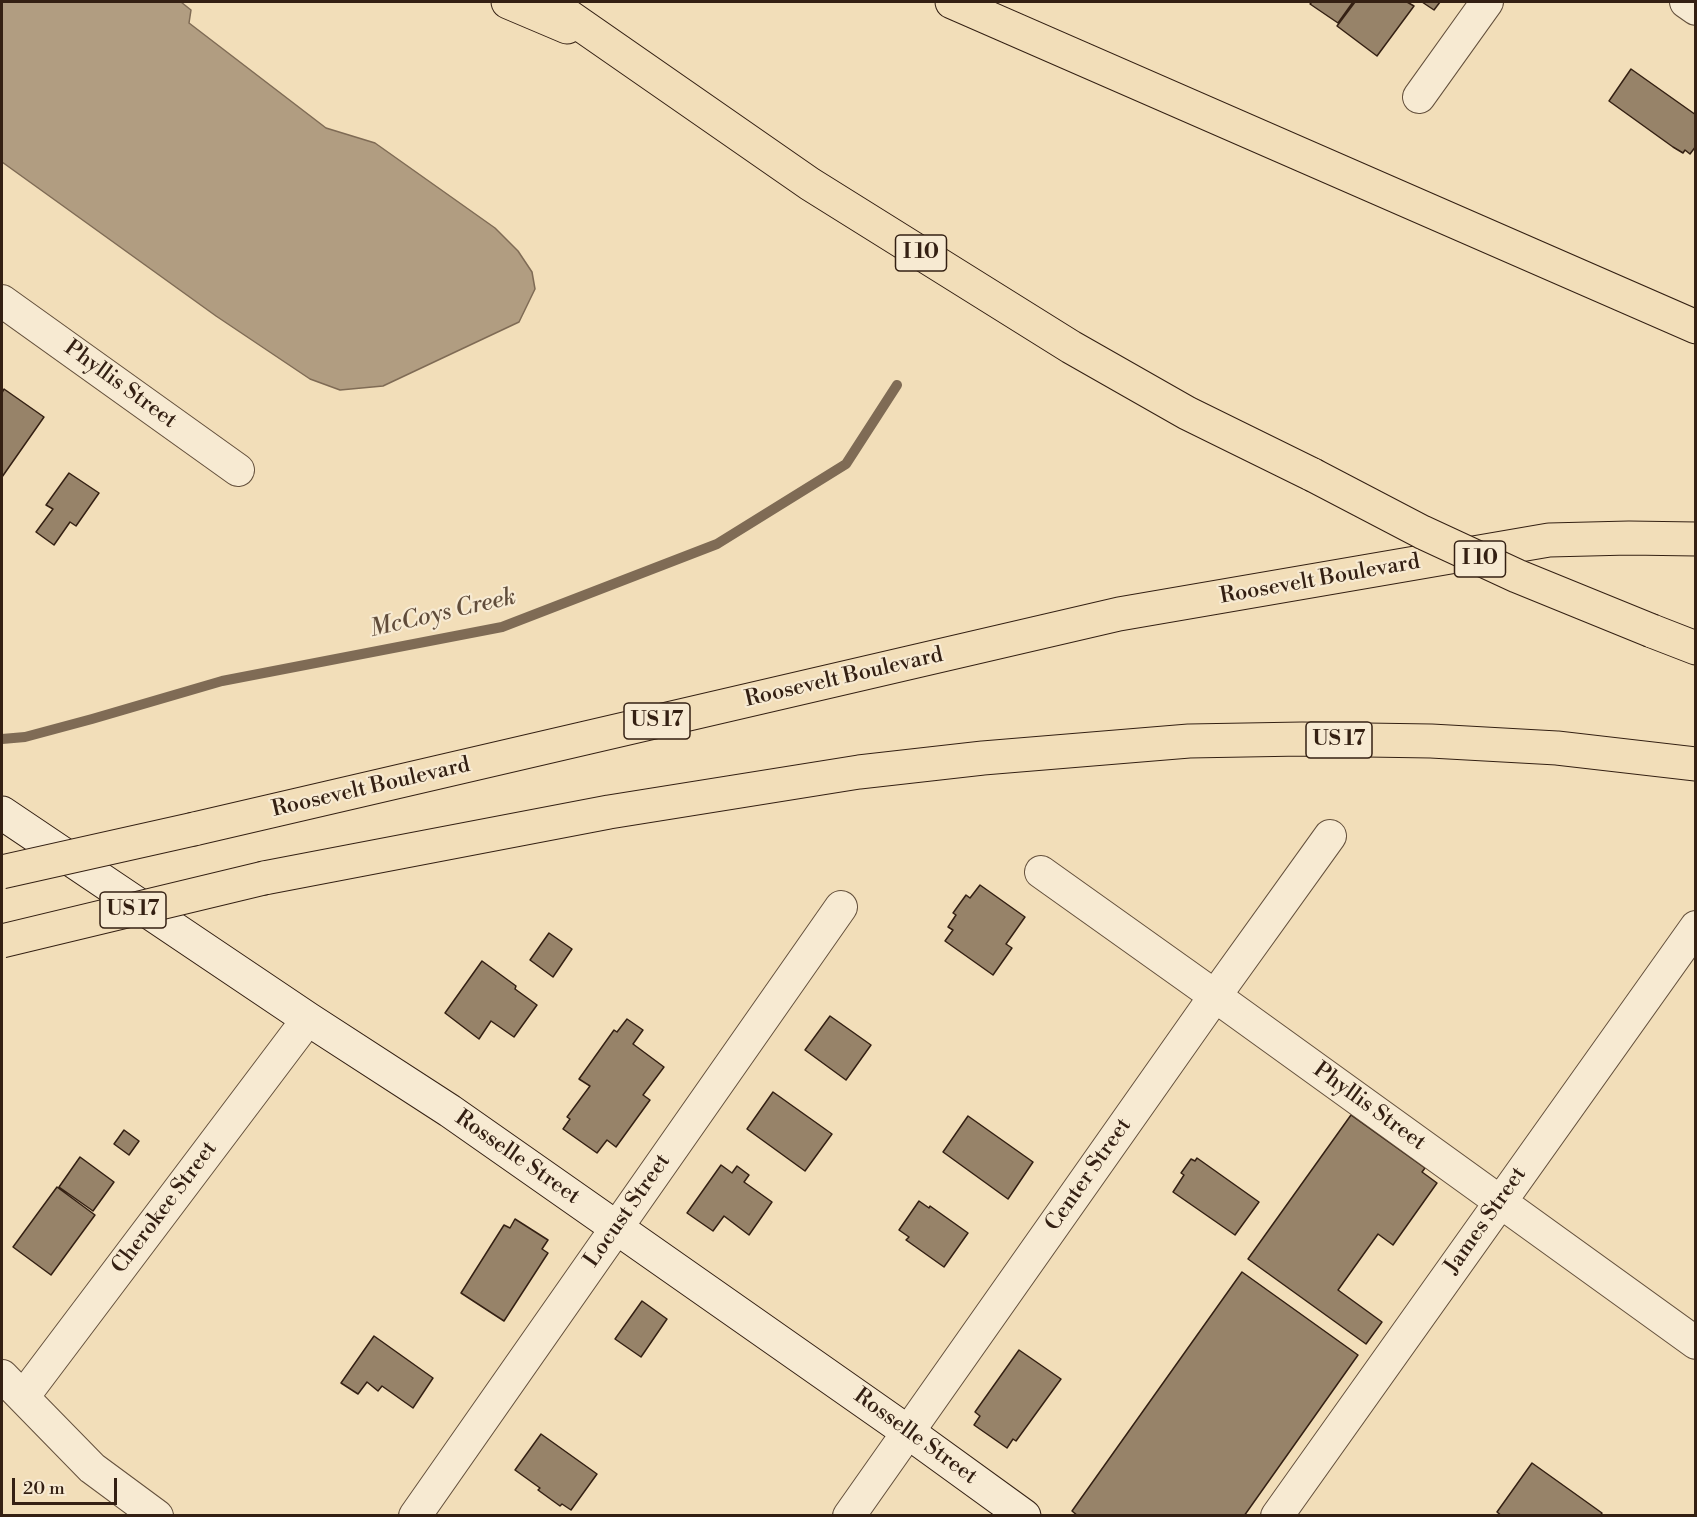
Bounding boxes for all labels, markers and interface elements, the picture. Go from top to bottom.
road number: I 10 [896,235,946,271]
street label: Phyllis Street [58,335,182,435]
road number: I 10 [1454,541,1506,577]
street label: Roosevelt Boulevard [1218,549,1422,611]
water label: McCoys Creek [367,583,519,645]
street label: Roosevelt Boulevard [742,642,946,714]
road number: US 17 [624,703,690,739]
road number: US 17 [1306,722,1372,758]
street label: Roosevelt Boulevard [269,752,473,824]
road number: US 17 [100,892,166,928]
street label: Phyllis Street [1307,1057,1431,1157]
street label: Rosselle Street [450,1105,584,1211]
street label: Center Street [1040,1113,1138,1237]
street label: Cherokee Street [107,1137,223,1279]
street label: Locust Street [579,1149,677,1273]
street label: James Street [1439,1162,1533,1280]
street label: Rosselle Street [848,1383,982,1491]
scale bar [15,1466,120,1504]
text: 20 m [23,1477,65,1500]

